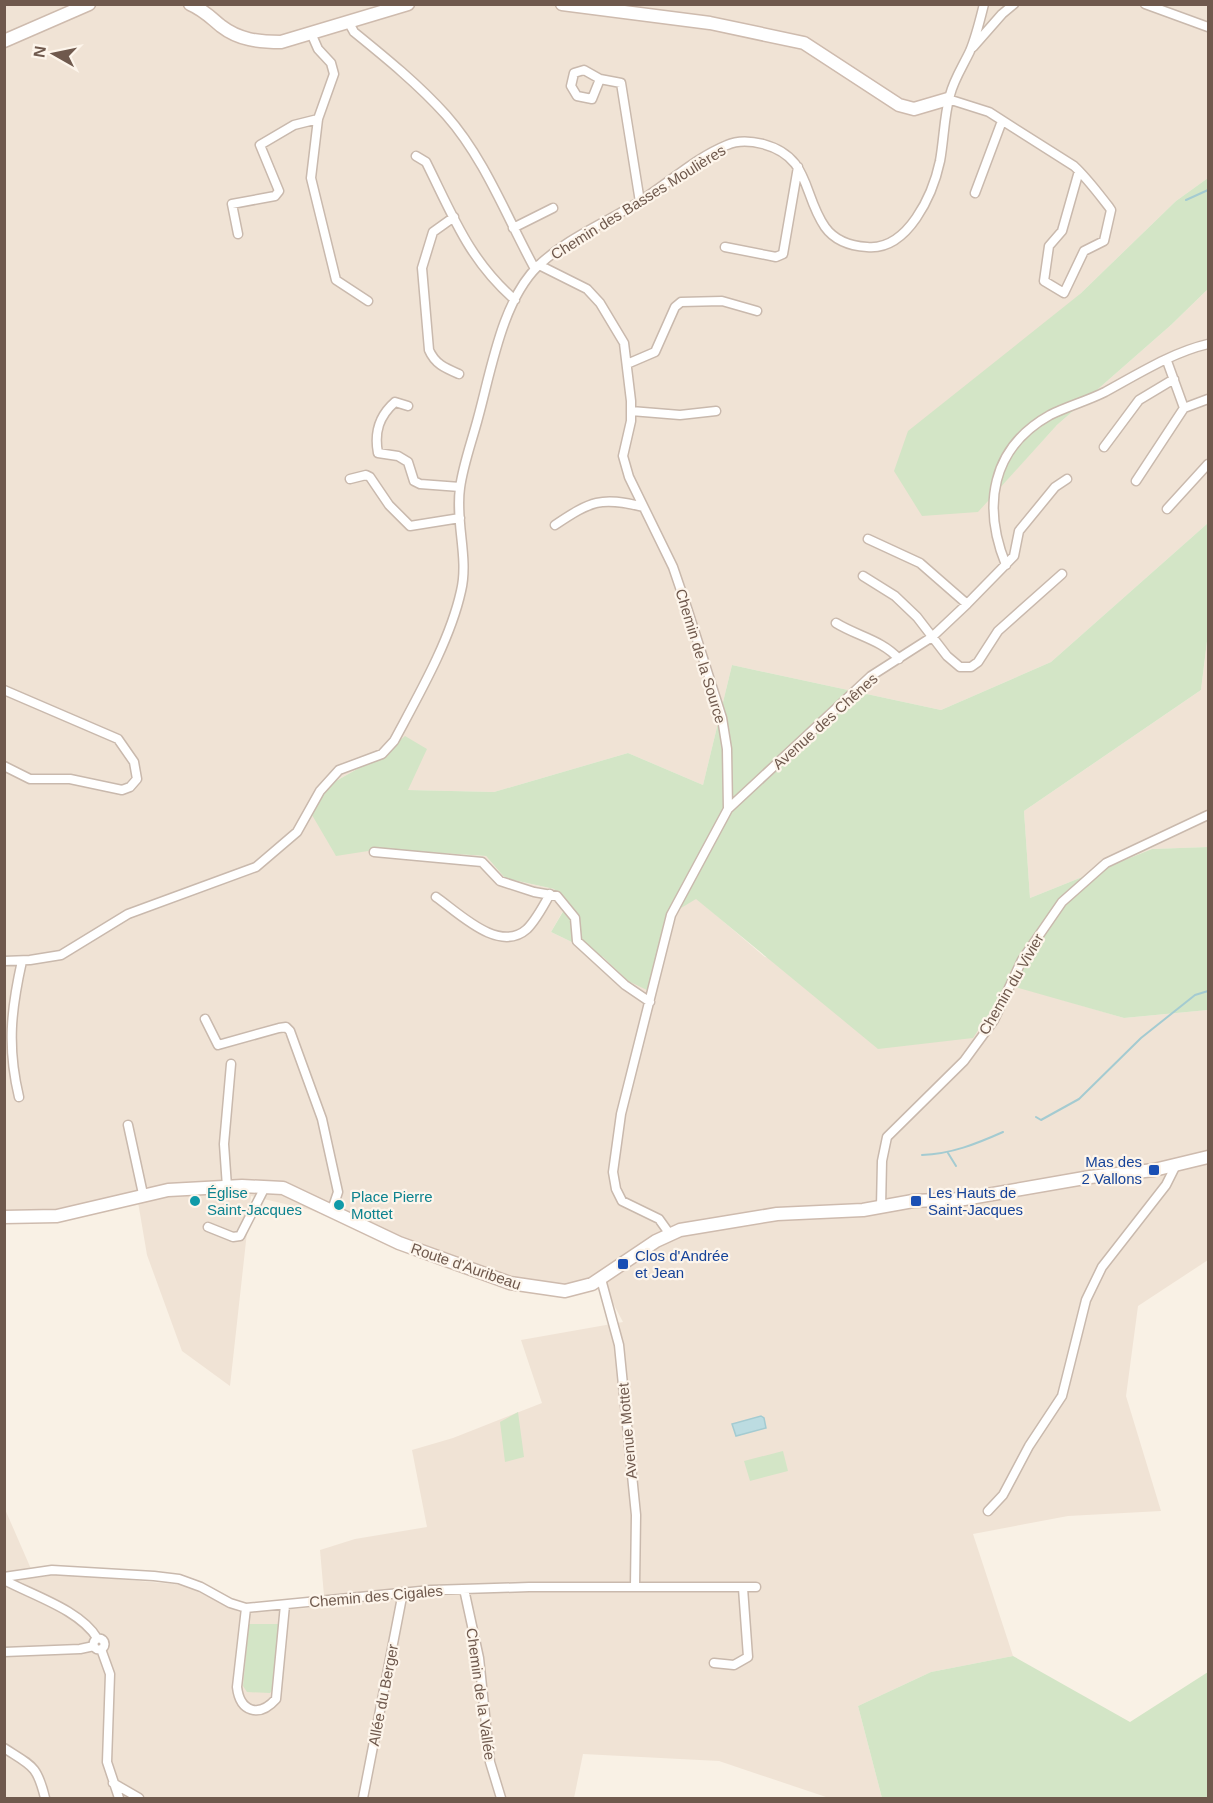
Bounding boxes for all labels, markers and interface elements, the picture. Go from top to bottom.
north arrow [24,24,84,84]
text: N [30,45,49,59]
street label: Chemin des Basses Moulières [548,141,728,263]
street label: Chemin de la Source [672,587,730,725]
street label: Avenue des Chênes [769,670,881,772]
street label: Chemin du Vivier [975,930,1047,1038]
place label: Mas des 2 Vallons [1081,1153,1142,1187]
marker: Mas des 2 Vallons [1147,1163,1161,1177]
place label: Église Saint-Jacques [207,1184,302,1218]
place label: Les Hauts de Saint-Jacques [928,1184,1023,1218]
place label: Place Pierre Mottet [351,1188,433,1222]
marker: Église Saint-Jacques [188,1194,202,1208]
marker: Les Hauts de Saint-Jacques [909,1194,923,1208]
marker: Place Pierre Mottet [332,1198,346,1212]
street label: Route d'Auribeau [409,1239,523,1293]
place label: Clos d'Andrée et Jean [635,1247,729,1281]
marker: Clos d'Andrée et Jean [616,1257,630,1271]
street label: Avenue Mottet [614,1381,640,1480]
street label: Chemin des Cigales [308,1582,444,1610]
street label: Chemin de la Vallée [463,1627,499,1761]
street label: Allée du Berger [365,1643,401,1747]

